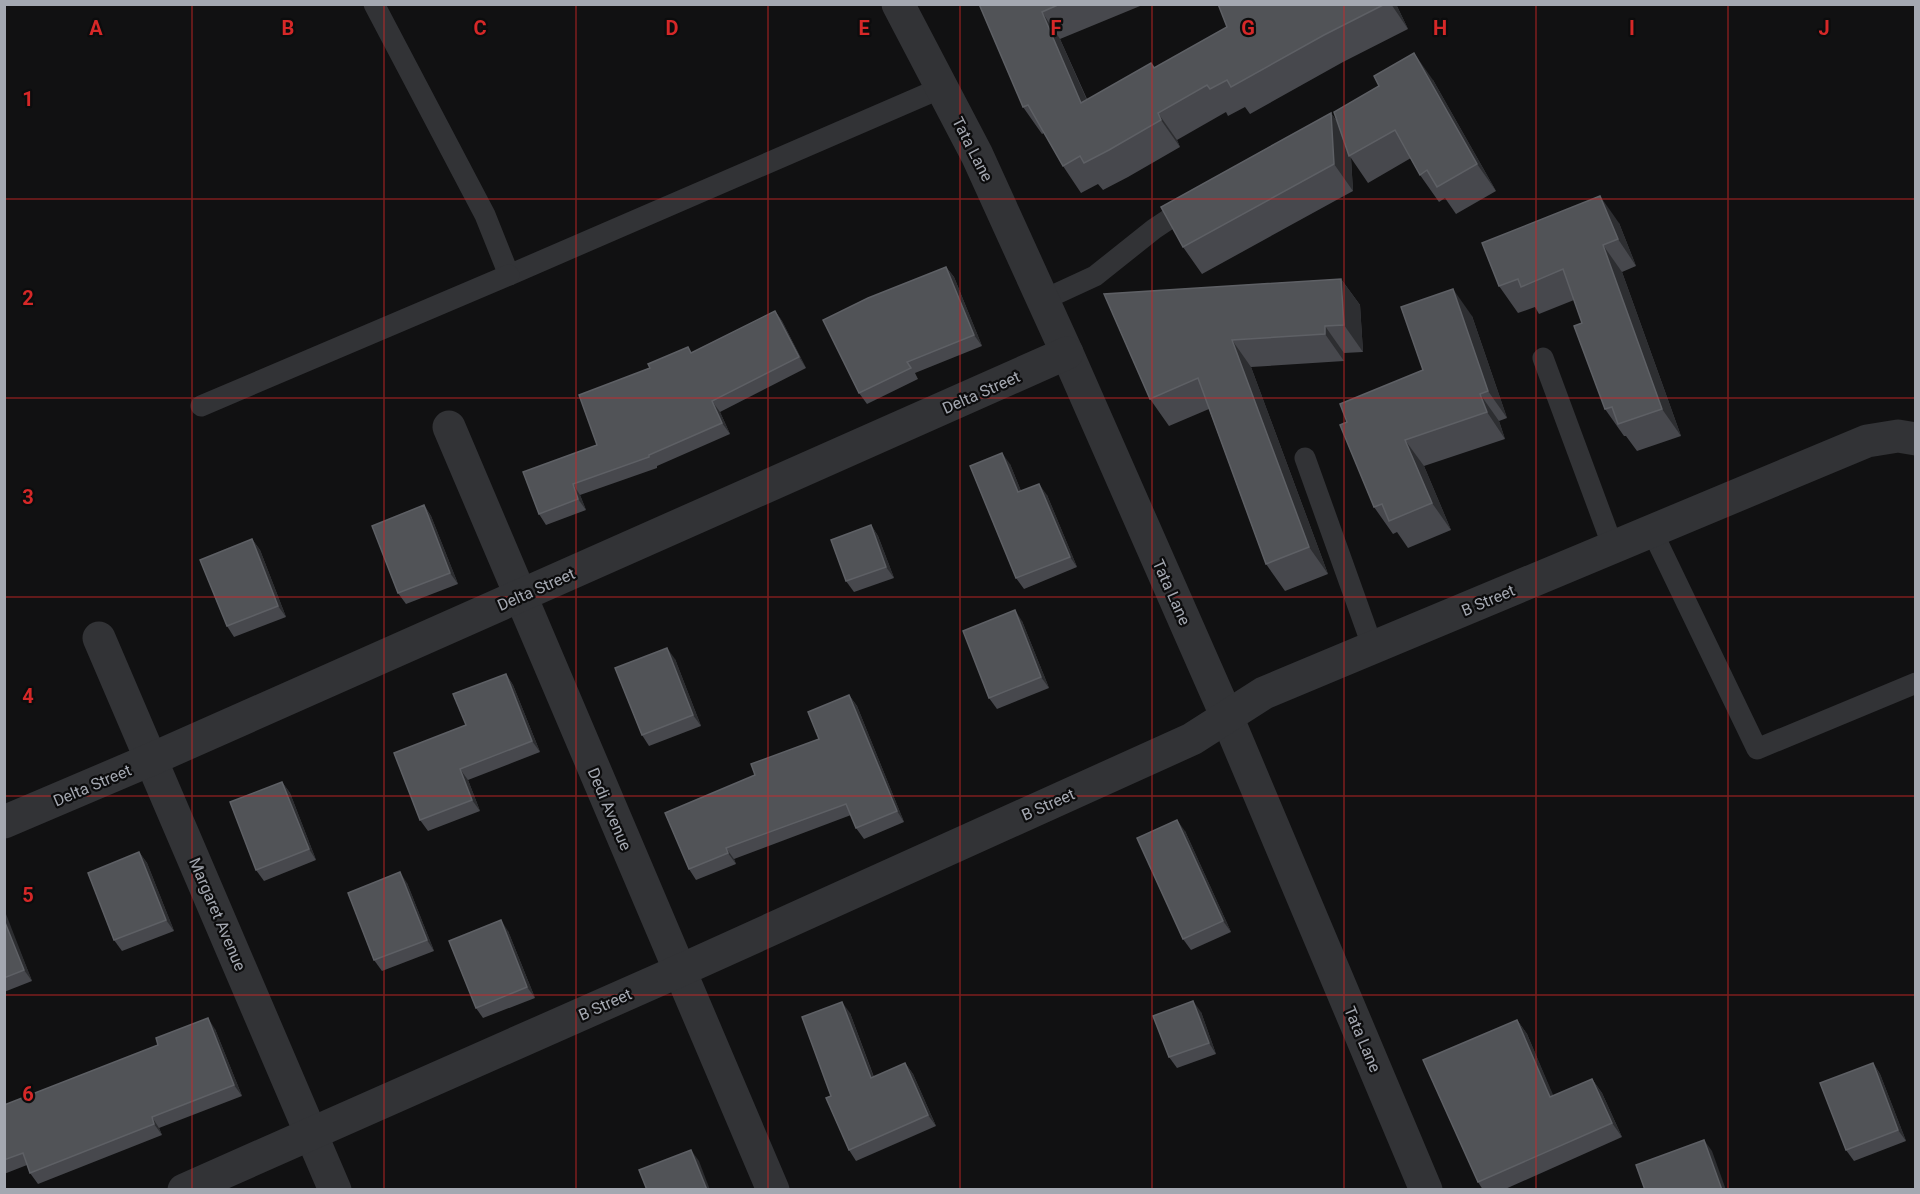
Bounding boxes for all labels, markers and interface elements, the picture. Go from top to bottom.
text: A [89,16,103,40]
text: B [282,16,294,40]
text: C [473,16,487,40]
text: D [666,16,679,40]
text: E [858,16,870,40]
text: F [1051,16,1062,40]
text: G [1241,16,1255,40]
text: H [1433,16,1447,40]
text: I [1629,16,1635,40]
text: J [1818,16,1830,40]
text: 1 [22,87,34,111]
street label: Tata Lane [948,114,997,185]
text: 2 [22,286,34,310]
street label: Delta Street [939,367,1023,418]
text: 3 [22,485,34,509]
street label: Tata Lane [1149,556,1194,628]
street label: Delta Street [494,564,578,615]
street label: B Street [1459,581,1518,620]
text: 4 [22,684,34,708]
street label: Delta Street [50,761,134,810]
street label: Dedi Avenue [584,765,636,853]
street label: B Street [1019,784,1078,825]
street label: Margaret Avenue [185,855,250,974]
text: 5 [22,883,34,907]
street label: B Street [576,984,635,1025]
street label: Tata Lane [1340,1003,1385,1075]
text: 6 [22,1082,34,1106]

